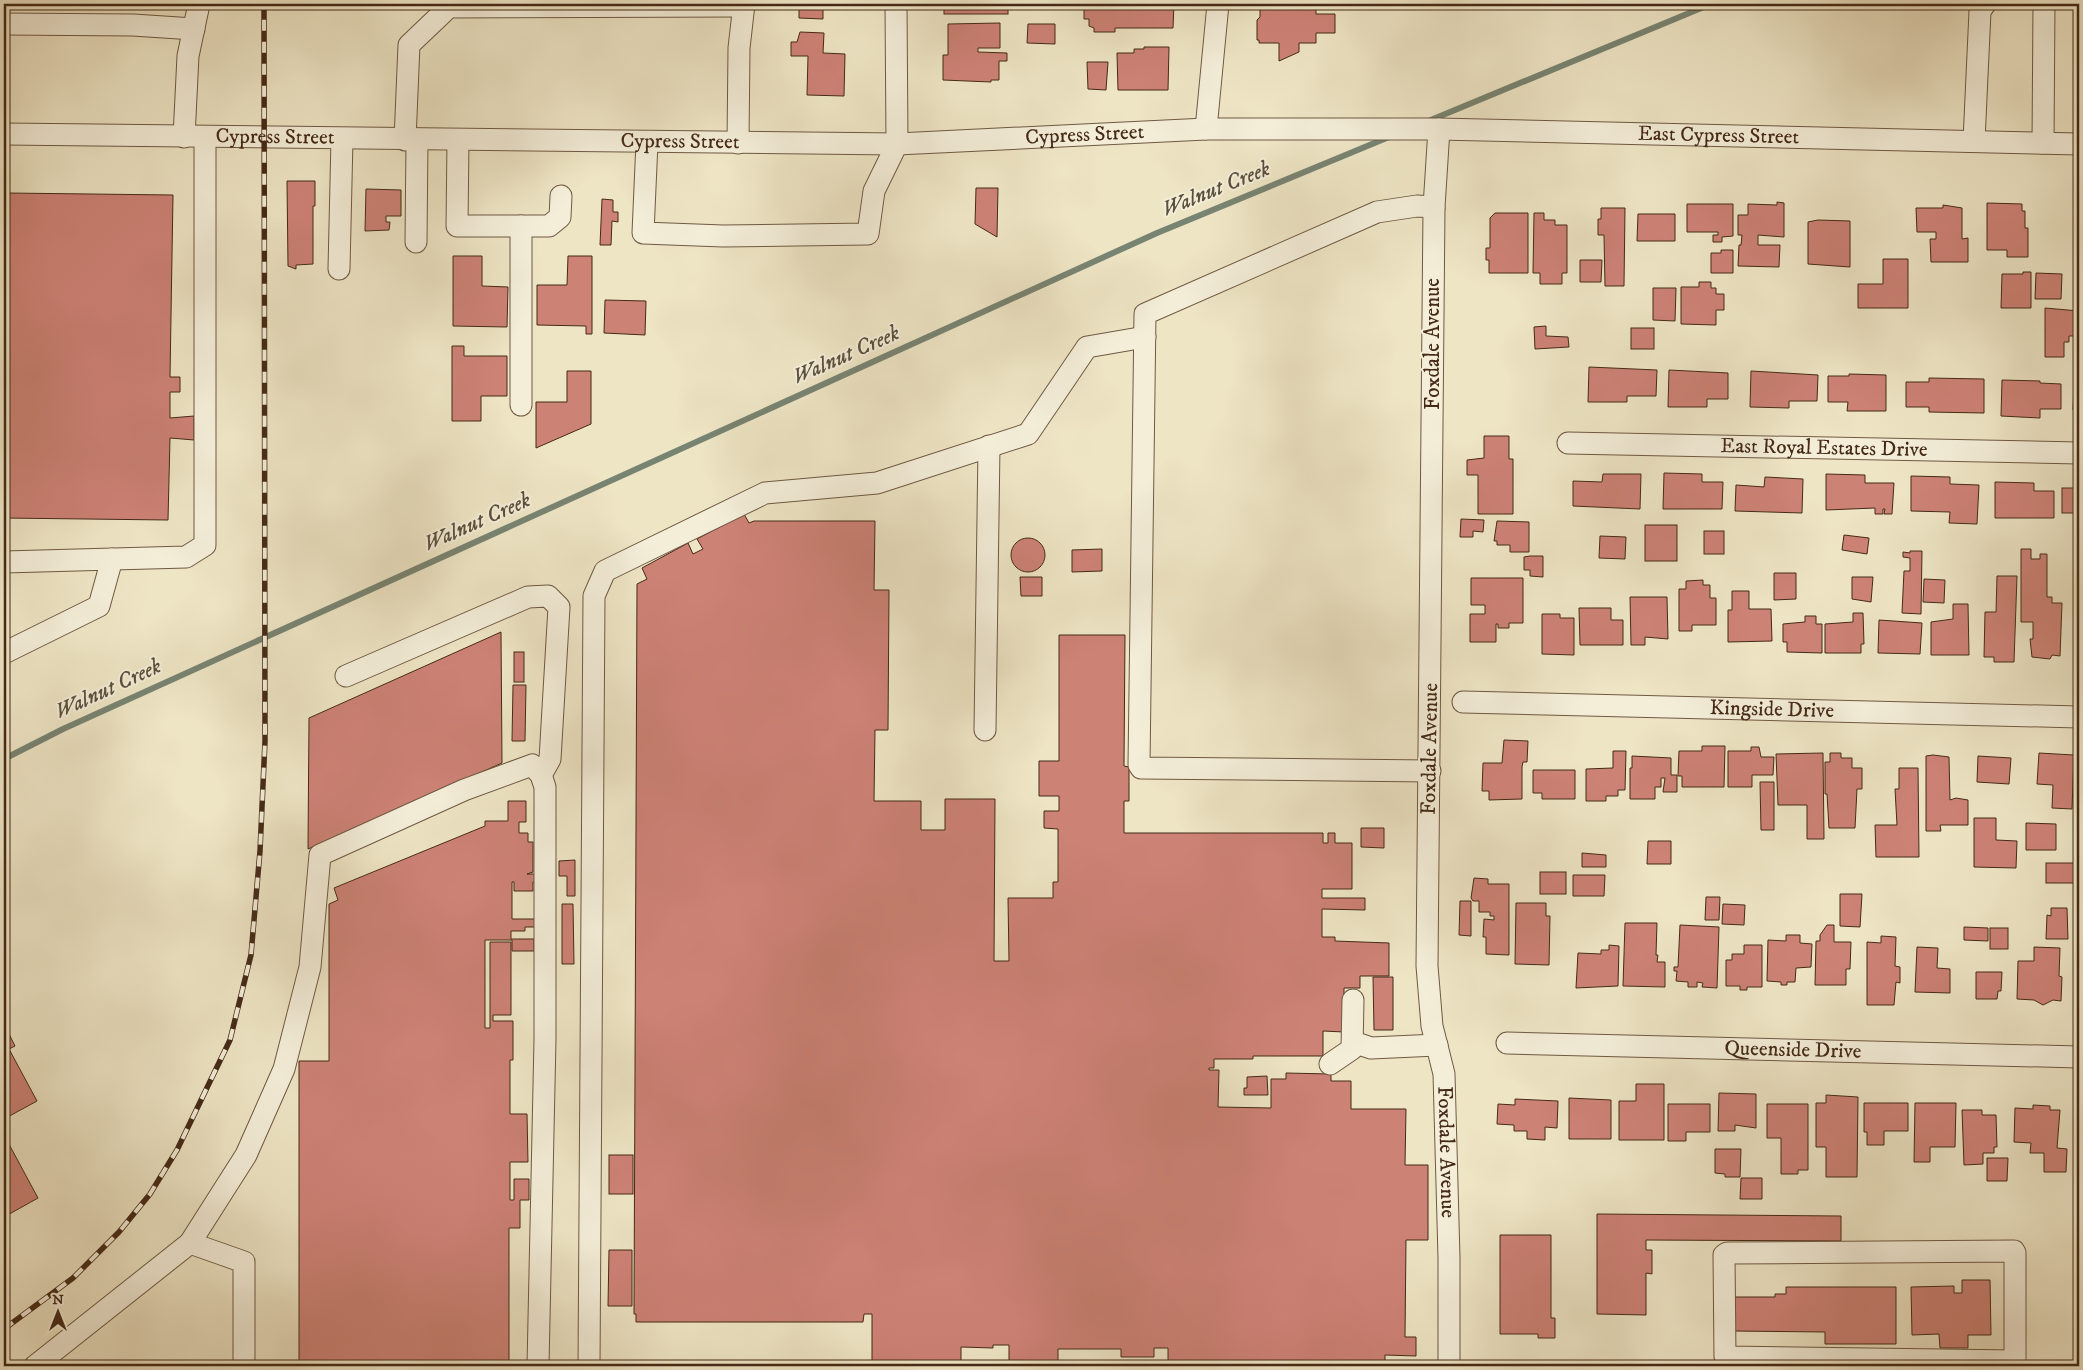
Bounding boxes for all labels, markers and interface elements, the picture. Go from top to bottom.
street label: Cypress Street [1025,119,1145,151]
street label: East Cypress Street [1638,121,1800,150]
street label: Cypress Street [215,123,335,151]
street label: Cypress Street [620,128,740,155]
water label: Walnut Creek [1158,155,1275,223]
street label: Foxdale Avenue [1420,278,1446,410]
water label: Walnut Creek [788,319,905,391]
street label: East Royal Estates Drive [1720,433,1928,463]
water label: Walnut Creek [419,486,536,558]
water label: Walnut Creek [50,652,166,725]
street label: Foxdale Avenue [1416,682,1444,815]
street label: Kingside Drive [1709,695,1835,724]
street label: Queenside Drive [1724,1035,1862,1065]
street label: Foxdale Avenue [1431,1086,1461,1219]
north arrow [32,1288,82,1338]
text: N [52,1291,64,1309]

